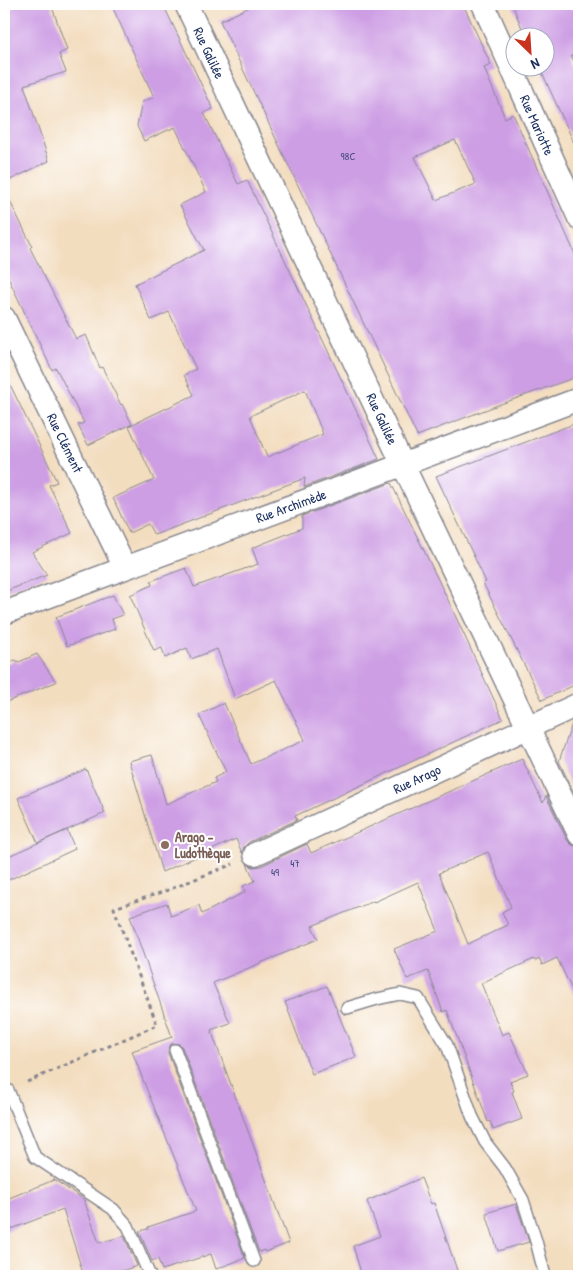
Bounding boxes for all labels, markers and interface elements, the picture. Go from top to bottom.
street label: Rue Galilée [189,24,230,82]
north arrow [506,28,556,78]
text: N [528,54,543,75]
street label: Rue Mariotte [516,92,559,158]
house number: 98C [341,149,355,163]
street label: Rue Galilée [362,390,403,448]
street label: Rue Clément [43,410,88,476]
street label: Rue Archimède [253,484,329,527]
street label: Rue Arago [390,759,444,799]
place label: Arago - Ludothèque [175,827,231,864]
marker: Arago - Ludothèque [159,839,171,851]
house number: 47 [290,856,300,870]
house number: 49 [271,865,279,879]

